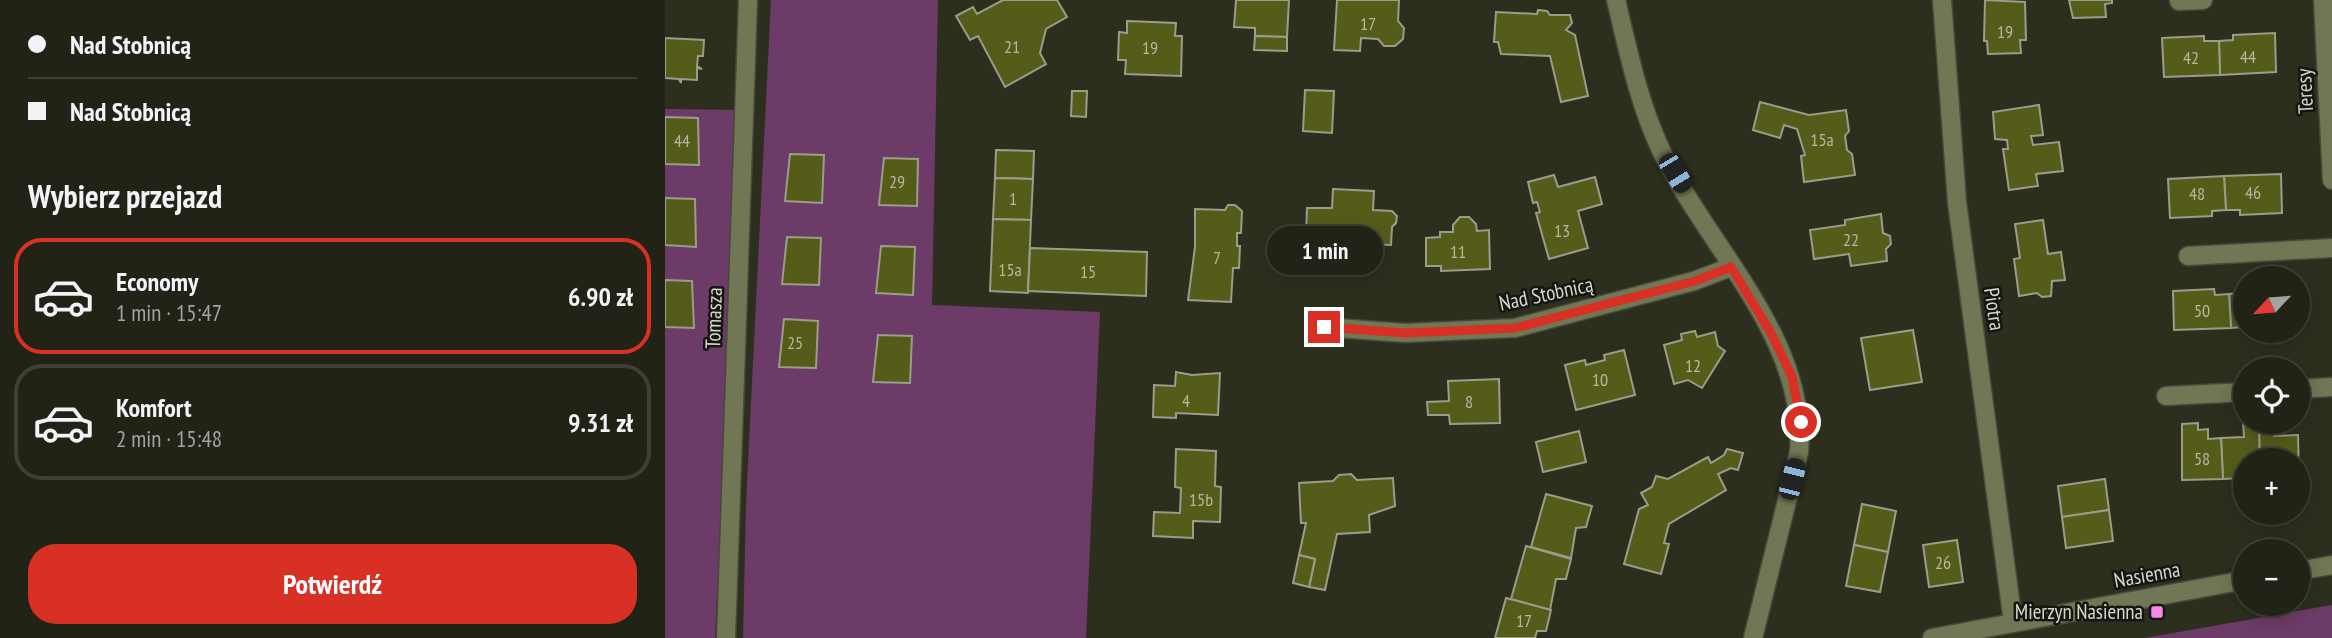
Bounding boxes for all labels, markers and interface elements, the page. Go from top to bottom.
house number: 17 [1360,12,1376,35]
house number: 19 [1997,20,2013,43]
text: Nad Stobnicą [70,28,191,61]
house number: 21 [1004,35,1020,58]
house number: 19 [1142,36,1158,59]
house number: 44 [2240,45,2256,68]
house number: 42 [2183,46,2199,69]
street label: Teresy [2290,68,2319,114]
text: Nad Stobnicą [70,95,191,128]
house number: 15a [1810,128,1834,151]
house number: 44 [674,129,690,152]
car [1656,150,1695,196]
house number: 29 [889,170,905,193]
text: Wybierz przejazd [28,175,222,217]
house number: 46 [2245,181,2261,204]
house number: 48 [2189,182,2205,205]
house number: 1 [1009,187,1017,210]
house number: 13 [1554,219,1570,242]
callout: 1 min [1266,226,1382,274]
house number: 22 [1843,228,1859,251]
text: 1 min [1302,236,1348,265]
house number: 11 [1450,240,1466,263]
house number: 7 [1213,246,1221,269]
house number: 15a [998,258,1022,281]
house number: 15 [1080,260,1096,283]
icon: car [32,265,95,328]
text: Economy [116,265,198,298]
north arrow [2233,266,2310,343]
map controls [2233,266,2310,616]
street label: Nad Stobnicą [1496,270,1596,317]
text: 6.90 zł [568,280,633,313]
street label: Piotra [1978,286,2011,332]
street label: Tomasza [699,287,728,349]
text: 1 min · 15:47 [116,298,222,327]
house number: 50 [2194,299,2210,322]
route end [1308,311,1340,343]
house number: 25 [787,331,803,354]
house number: 12 [1685,354,1701,377]
button: locate [2233,357,2310,434]
house number: 10 [1592,368,1608,391]
house number: 4 [1182,389,1190,412]
house number: 8 [1465,390,1473,413]
icon: car [32,391,95,454]
text: Komfort [116,391,192,424]
text: 9.31 zł [568,406,633,439]
route start [1785,406,1817,438]
text: 2 min · 15:48 [116,424,222,453]
house number: 58 [2194,447,2210,470]
button: + [2233,448,2310,525]
car [1777,456,1808,502]
house number: 15b [1189,488,1213,511]
button: − [2233,539,2310,616]
button: Potwierdź [28,544,637,624]
house number: 26 [1935,551,1951,574]
street label: Nasienna [2112,555,2182,594]
place label: Mierzyn Nasienna [2015,598,2143,625]
marker: Mierzyn Nasienna [2149,604,2165,620]
house number: 17 [1516,609,1532,632]

